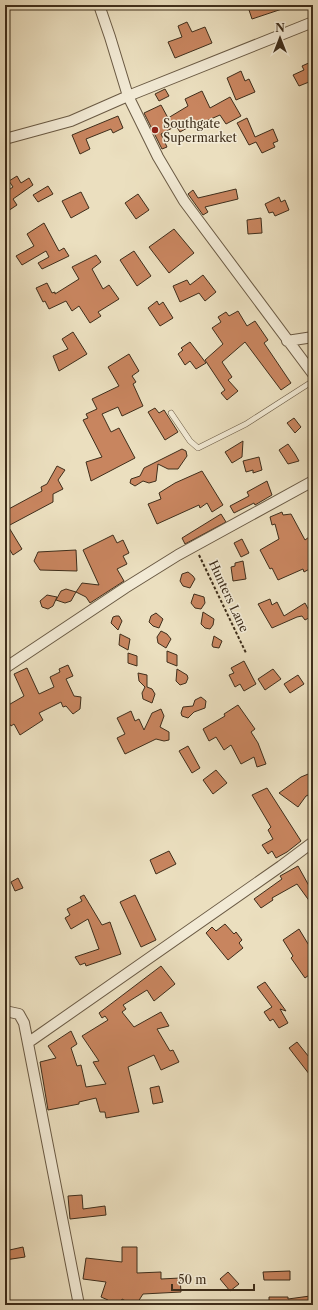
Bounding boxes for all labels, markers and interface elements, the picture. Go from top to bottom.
north arrow [260,18,300,58]
text: N [275,21,285,35]
place label: Southgate Supermarket [163,116,237,145]
marker: Southgate Supermarket [150,125,160,135]
street label: Hunters Lane [206,558,252,635]
scale bar [172,1266,254,1292]
text: 50 m [178,1272,207,1287]

